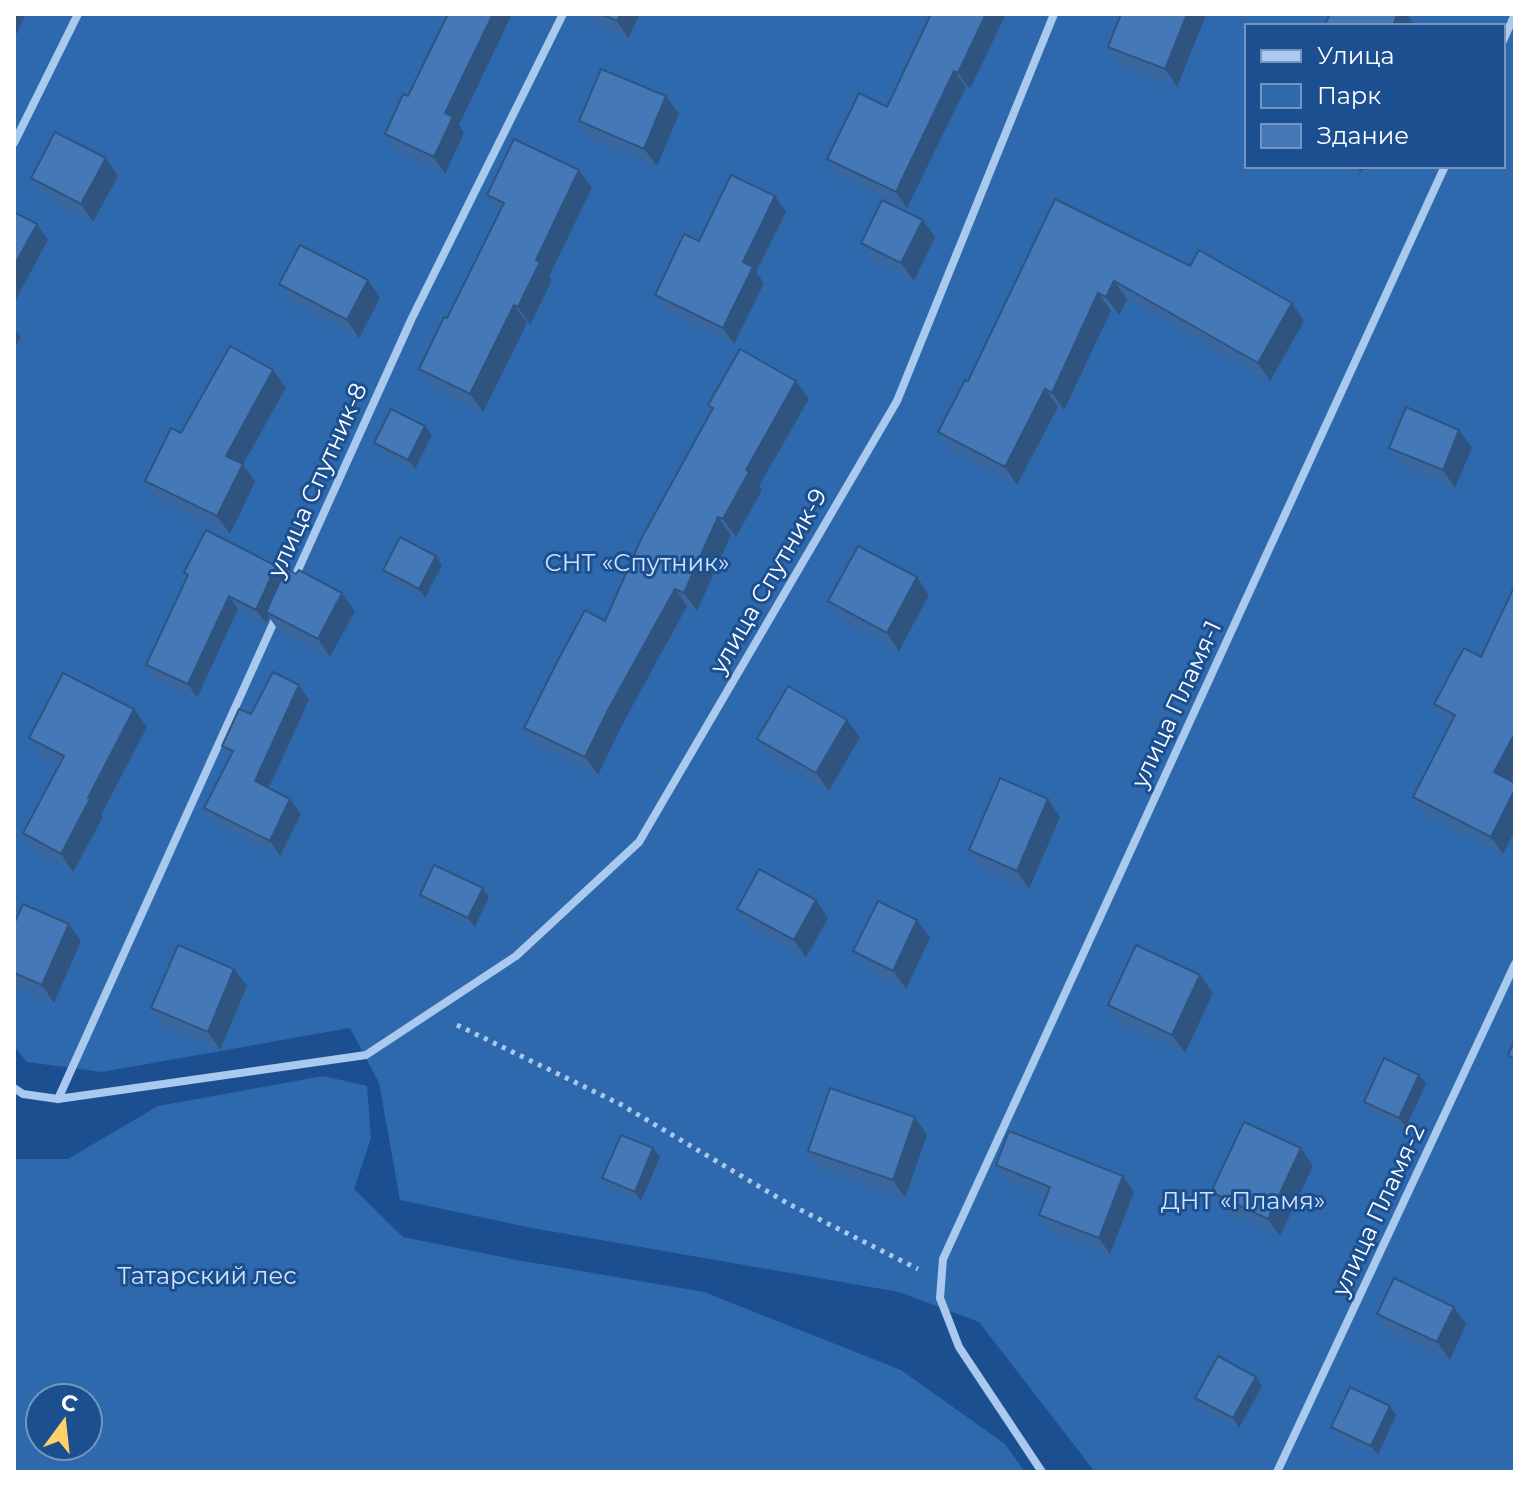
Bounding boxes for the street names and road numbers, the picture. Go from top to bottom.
street label: улица Спутник-8 [261,378,373,583]
street label: улица Спутник-9 [703,483,833,680]
street label: улица Пламя-1 [1124,616,1227,793]
street label: улица Пламя-2 [1325,1120,1430,1301]

